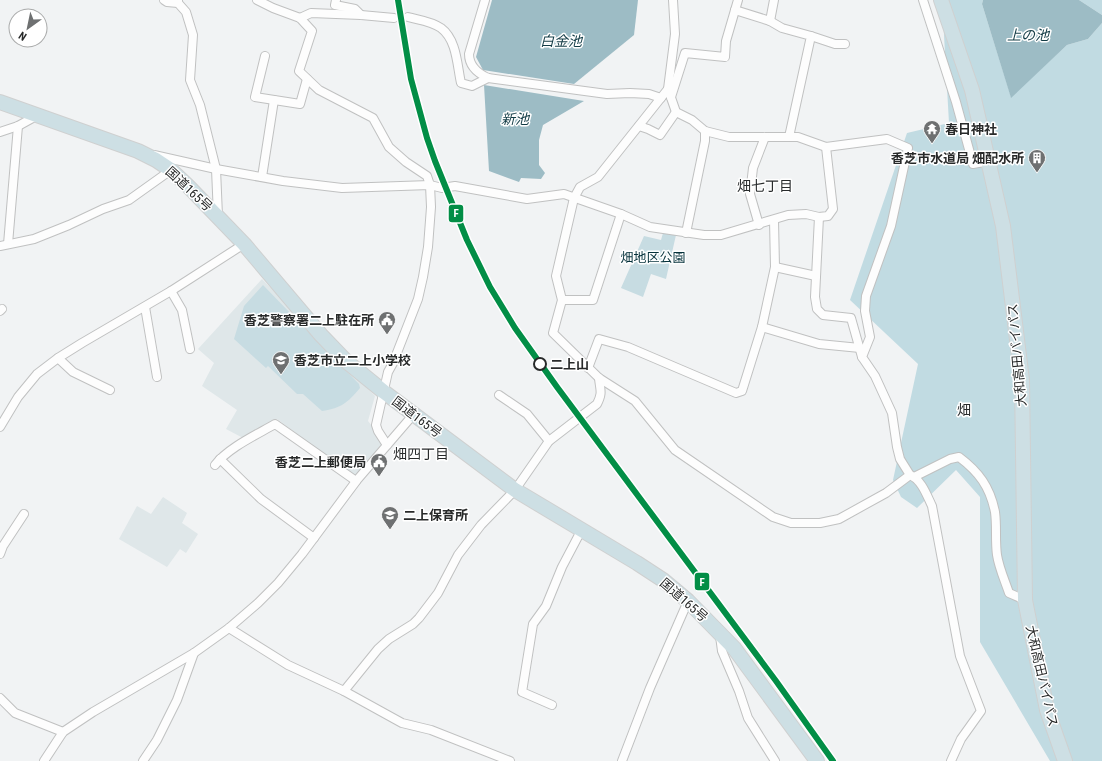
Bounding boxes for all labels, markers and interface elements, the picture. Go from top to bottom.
north arrow [8,8,48,48]
water label: 上の池 [1007,27,1051,43]
text: N [16,29,29,43]
water label: 白金池 [540,33,584,49]
water label: 新池 [501,111,531,127]
temple icon: 春日神社 [922,119,942,144]
place label: 春日神社 [945,122,997,137]
building icon: 香芝市水道局 畑配水所 [1027,148,1047,173]
place label: 香芝市水道局 畑配水所 [891,151,1024,166]
street label: 国道165号 [163,164,215,214]
district label: 畑七丁目 [737,178,793,194]
line badge: F [448,204,464,223]
text: F [453,207,459,220]
park label: 畑地区公園 [620,250,686,265]
street label: 大和高田バイパス [1005,303,1029,407]
public building icon: 香芝警察署二上駐在所 [377,310,397,335]
place label: 香芝警察署二上駐在所 [244,313,374,328]
school or university icon: 香芝市立二上小学校 [271,350,291,375]
place label: 香芝市立二上小学校 [294,353,411,368]
marker: 二上山 [533,357,547,371]
place label: 二上山 [550,357,589,372]
street label: 国道165号 [389,393,445,441]
district label: 畑 [957,402,971,418]
district label: 畑四丁目 [393,446,449,462]
public building icon: 香芝二上郵便局 [369,452,389,477]
place label: 香芝二上郵便局 [275,455,366,470]
school or university icon: 二上保育所 [380,505,400,530]
place label: 二上保育所 [403,508,468,523]
line badge: F [694,572,710,591]
street label: 国道165号 [657,575,711,625]
text: F [699,576,705,589]
street label: 大和高田バイパス [1023,624,1061,728]

